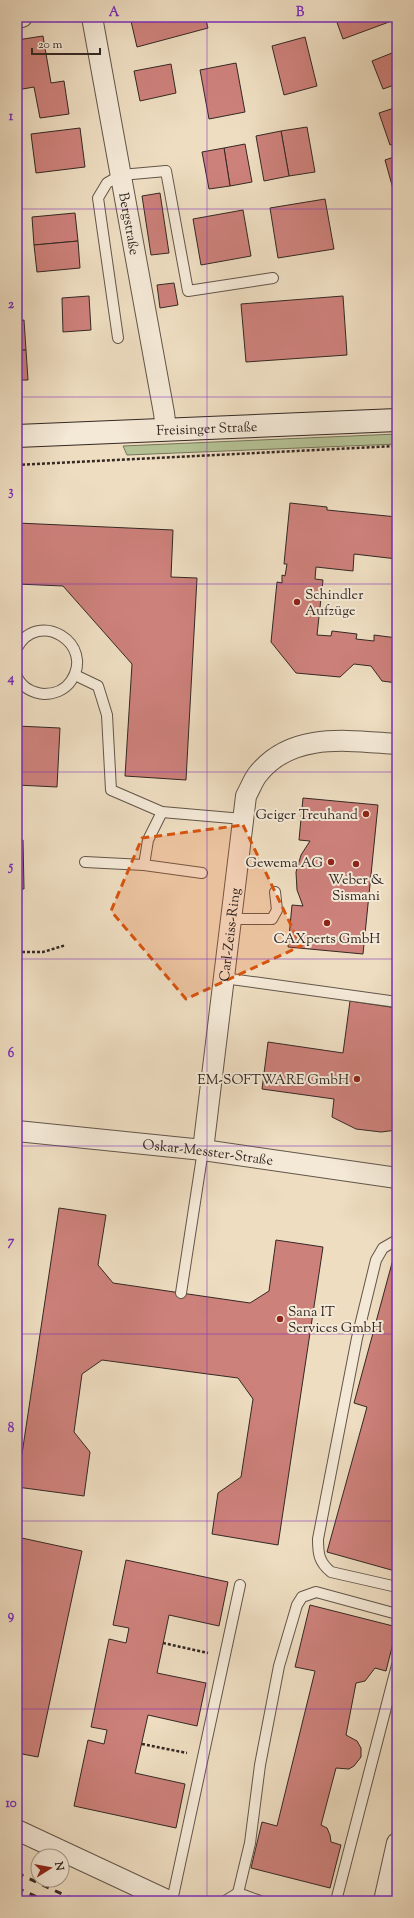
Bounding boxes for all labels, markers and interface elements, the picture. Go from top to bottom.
text: A [109,4,120,22]
text: B [296,4,305,22]
scale bar [32,30,100,56]
text: 20 m [38,36,63,54]
text: 1 [9,108,14,126]
street label: Bergstraße [112,191,143,257]
text: 2 [8,296,15,314]
street label: Freisinger Straße [156,418,258,442]
text: 3 [8,483,14,501]
place label: Schindler Aufzüge [305,586,364,622]
marker: Schindler Aufzüge [292,597,302,607]
text: 4 [7,670,15,688]
place label: Geiger Treuhand [255,806,358,826]
marker: Geiger Treuhand [361,809,371,819]
place label: Gewema AG [245,854,324,874]
marker: Gewema AG [326,857,336,867]
text: 5 [8,858,14,876]
marker: Weber & Sismani [351,859,361,869]
place label: Weber & Sismani [328,871,385,907]
street label: Carl-Zeiss-Ring [216,887,247,983]
marker: CAXperts GmbH [322,918,332,928]
place label: CAXperts GmbH [274,930,380,950]
text: 6 [8,1045,15,1063]
place label: EM-SOFTWARE GmbH [197,1071,349,1091]
marker: EM-SOFTWARE GmbH [352,1074,362,1084]
street label: Oskar-Messter-Straße [141,1136,274,1172]
text: 7 [8,1233,15,1251]
place label: Sana IT Services GmbH [288,1303,382,1339]
marker: Sana IT Services GmbH [275,1314,285,1324]
text: 8 [8,1420,15,1438]
text: 9 [8,1607,15,1625]
text: 10 [5,1795,17,1813]
north arrow [30,1848,70,1888]
text: N [50,1859,68,1872]

